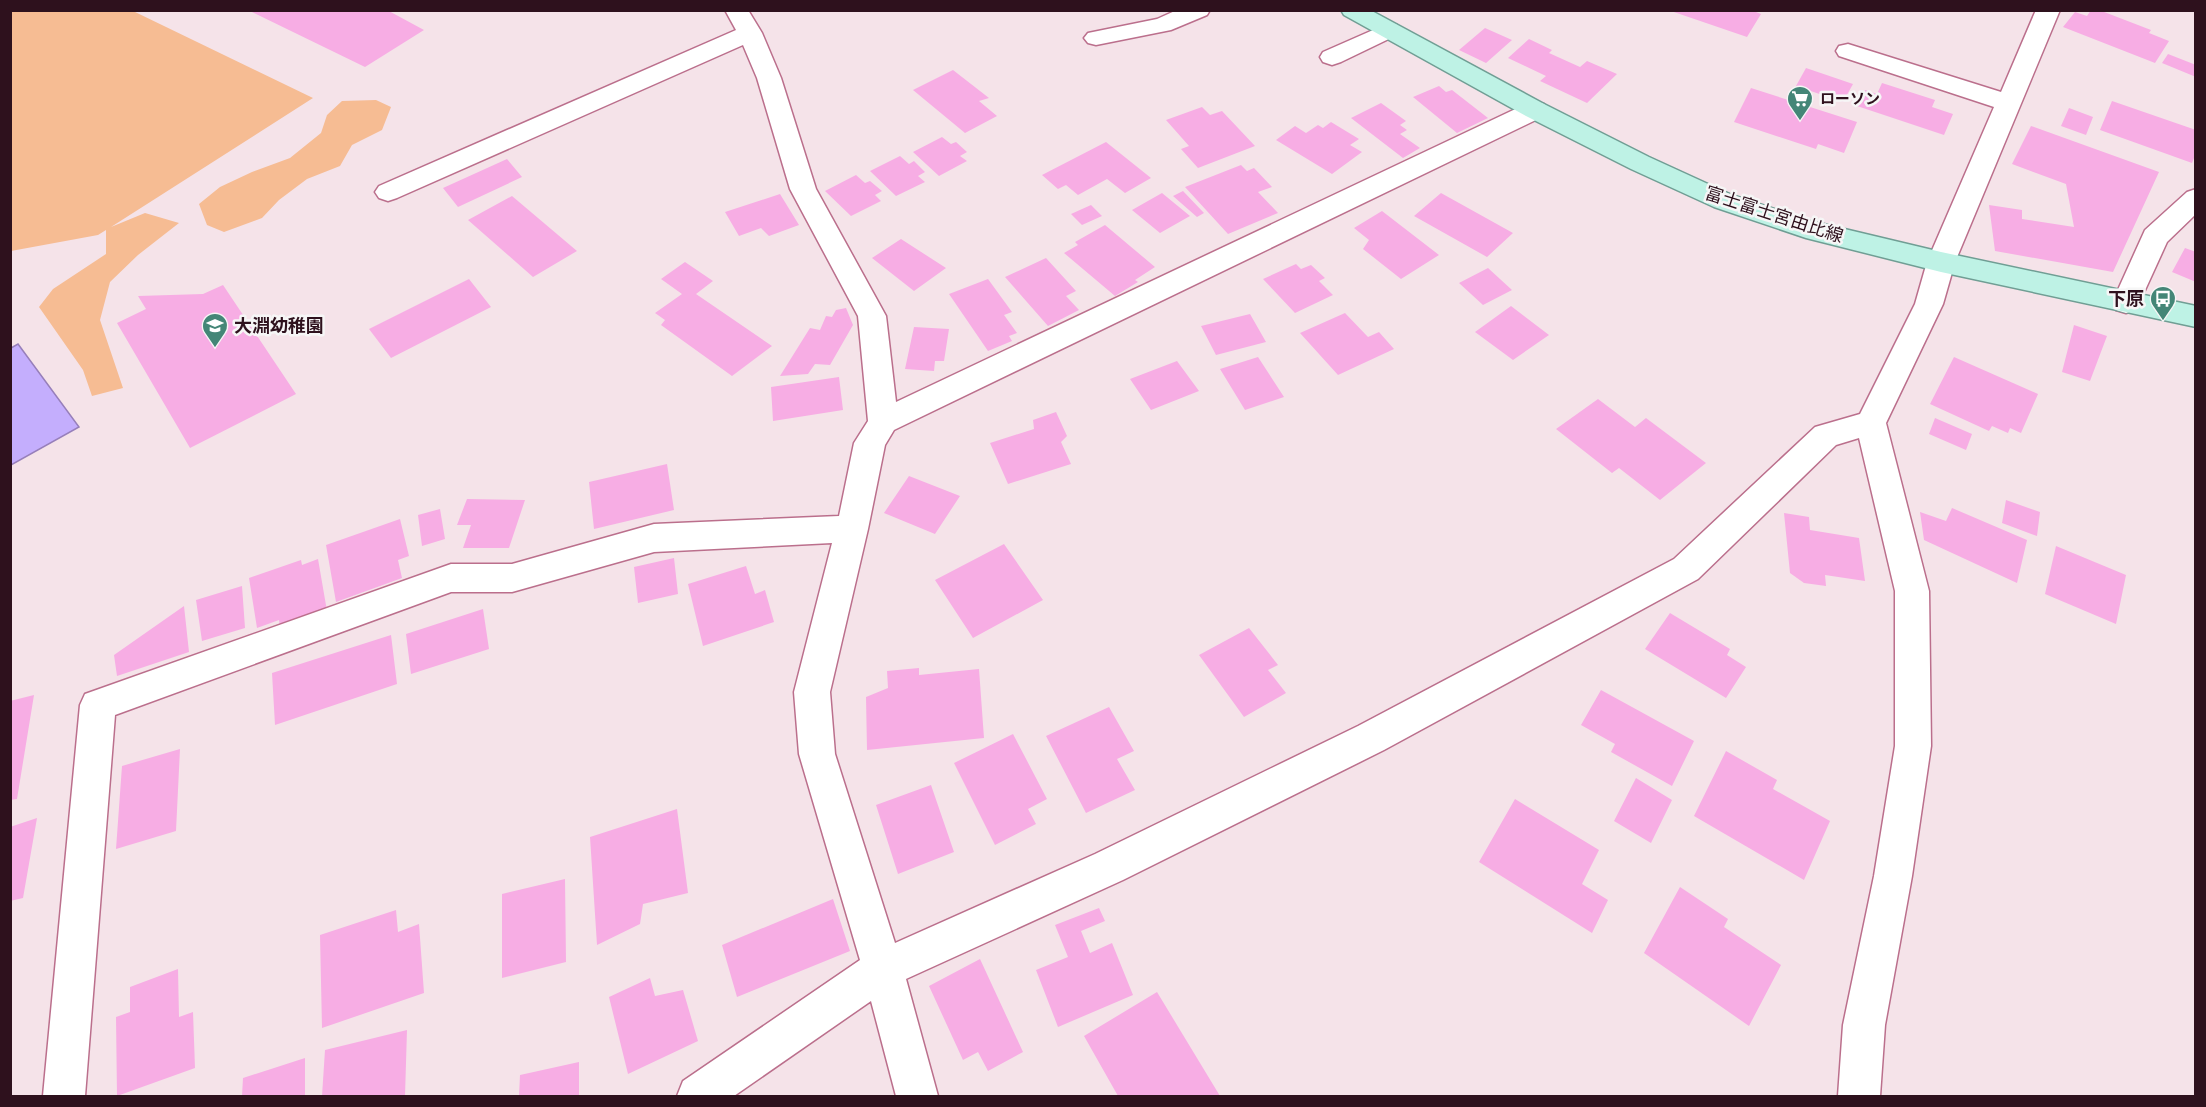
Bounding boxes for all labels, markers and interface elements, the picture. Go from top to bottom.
supermarket icon: ローソン [1785,84,1815,122]
place label: ローソン [1820,88,1880,111]
street label: 富士富士宮由比線 [1701,180,1847,250]
bus stop icon: 下原 [2148,284,2178,322]
place label: 下原 [2108,286,2144,313]
school or university icon: 大淵幼稚園 [200,311,230,349]
place label: 大淵幼稚園 [234,313,324,340]

